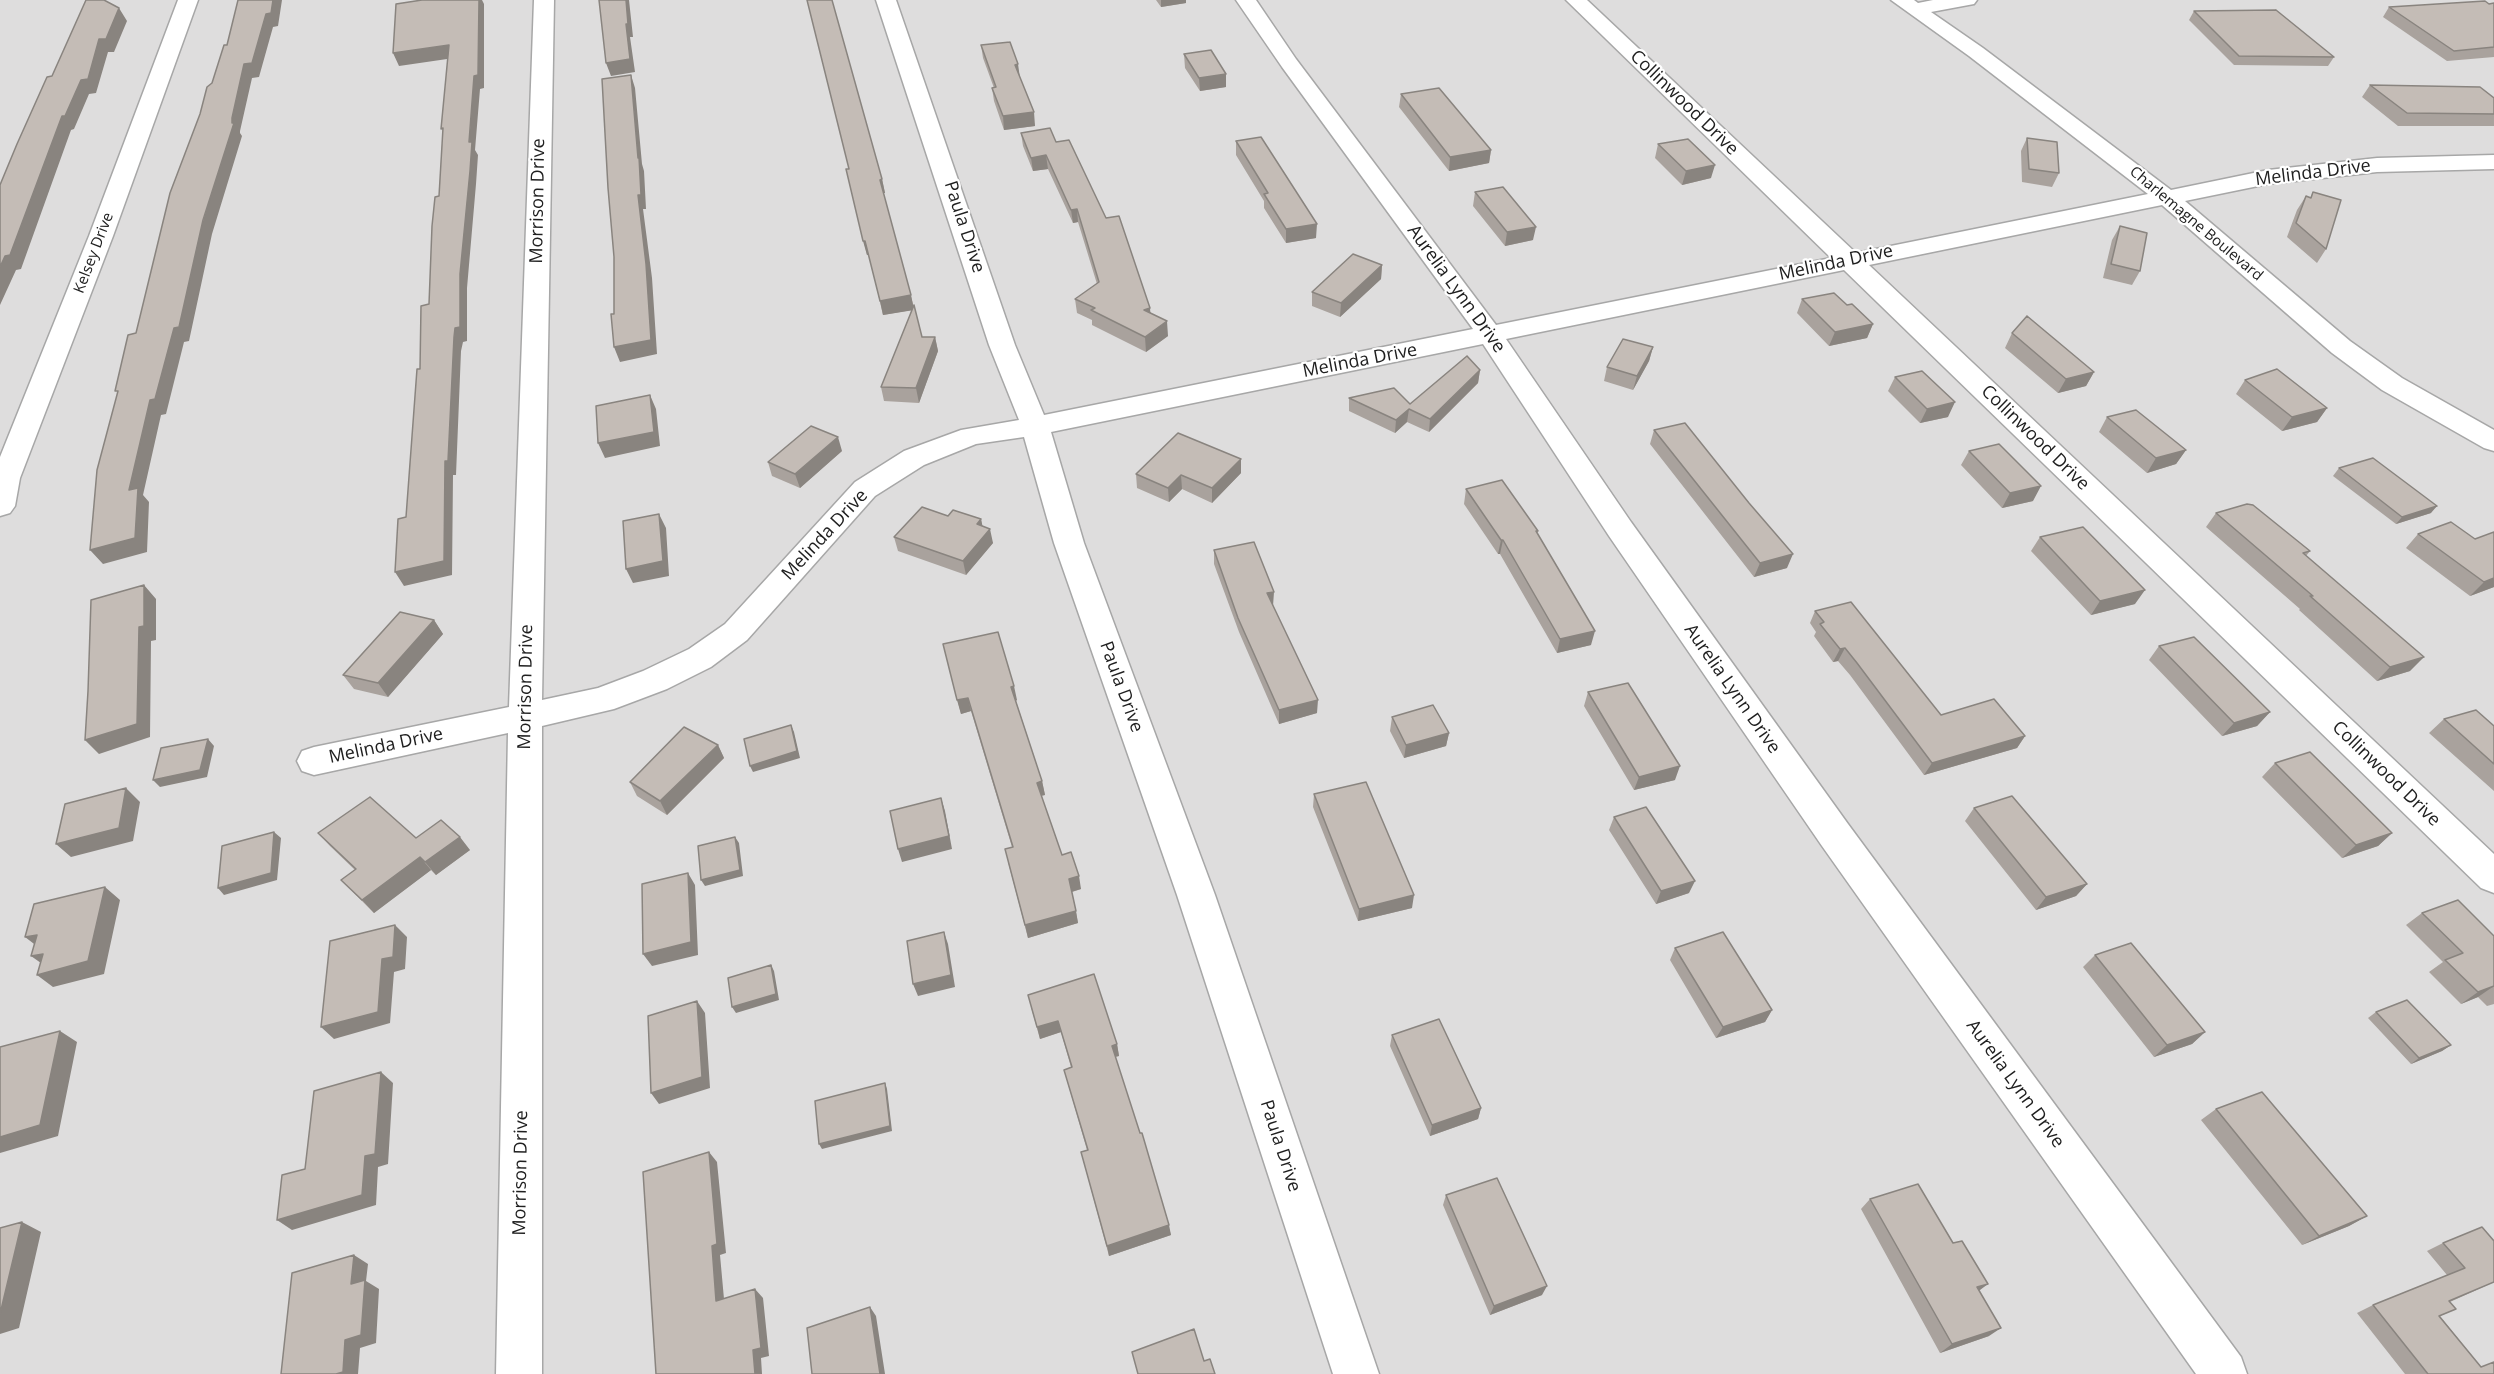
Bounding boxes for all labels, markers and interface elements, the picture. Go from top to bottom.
street label: Collinwood Drive [1625,46,1743,160]
street label: Morrison Drive [526,138,550,264]
street label: Melinda Drive [2254,155,2372,191]
street label: Charlemagne Boulevard [2126,163,2266,285]
street label: Paula Drive [939,178,989,276]
street label: Kelsey Drive [70,210,118,296]
street label: Aurelia Lynn Drive [1402,221,1510,357]
street label: Melinda Drive [1777,240,1895,286]
street label: Melinda Drive [1301,339,1419,383]
street label: Collinwood Drive [1976,381,2094,495]
street label: Melinda Drive [777,485,873,585]
street label: Aurelia Lynn Drive [1679,620,1785,758]
street label: Morrison Drive [514,624,538,750]
street label: Paula Drive [1095,639,1147,735]
street label: Collinwood Drive [2327,717,2445,831]
street label: Melinda Drive [327,723,445,769]
street label: Aurelia Lynn Drive [1961,1016,2069,1152]
street label: Paula Drive [1255,1097,1305,1195]
street label: Morrison Drive [509,1110,533,1236]

